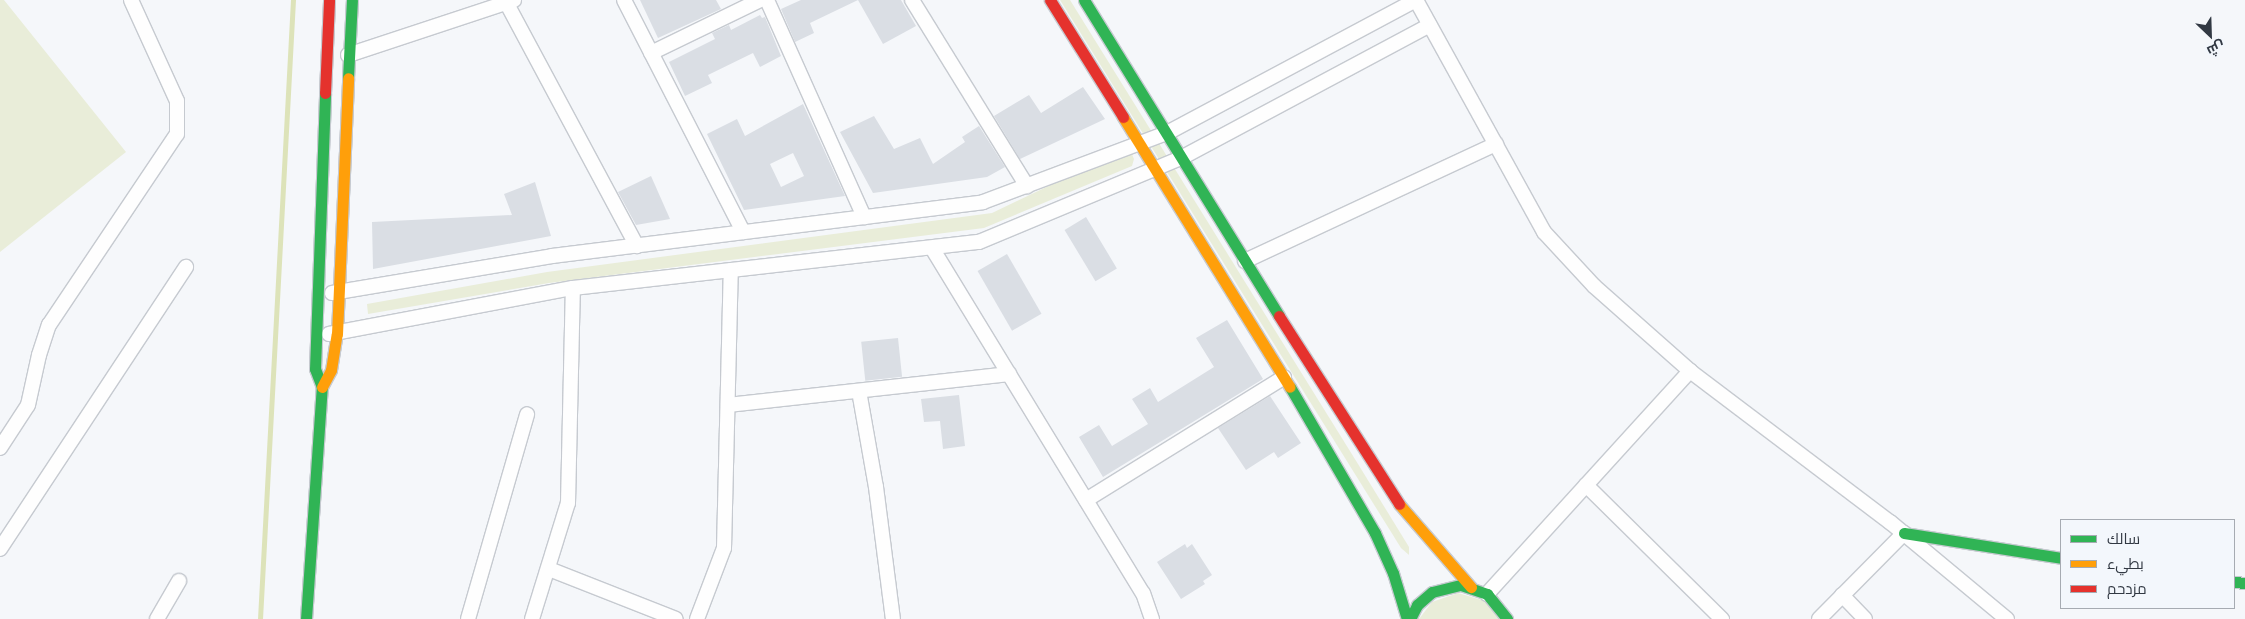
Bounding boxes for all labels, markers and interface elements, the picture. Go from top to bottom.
north arrow [2185,10,2235,60]
text: ش [2204,37,2228,61]
legend [2060,519,2235,609]
text: سالك [2107,529,2140,548]
text: بطيء [2107,554,2144,573]
text: مزدحم [2107,579,2147,598]

